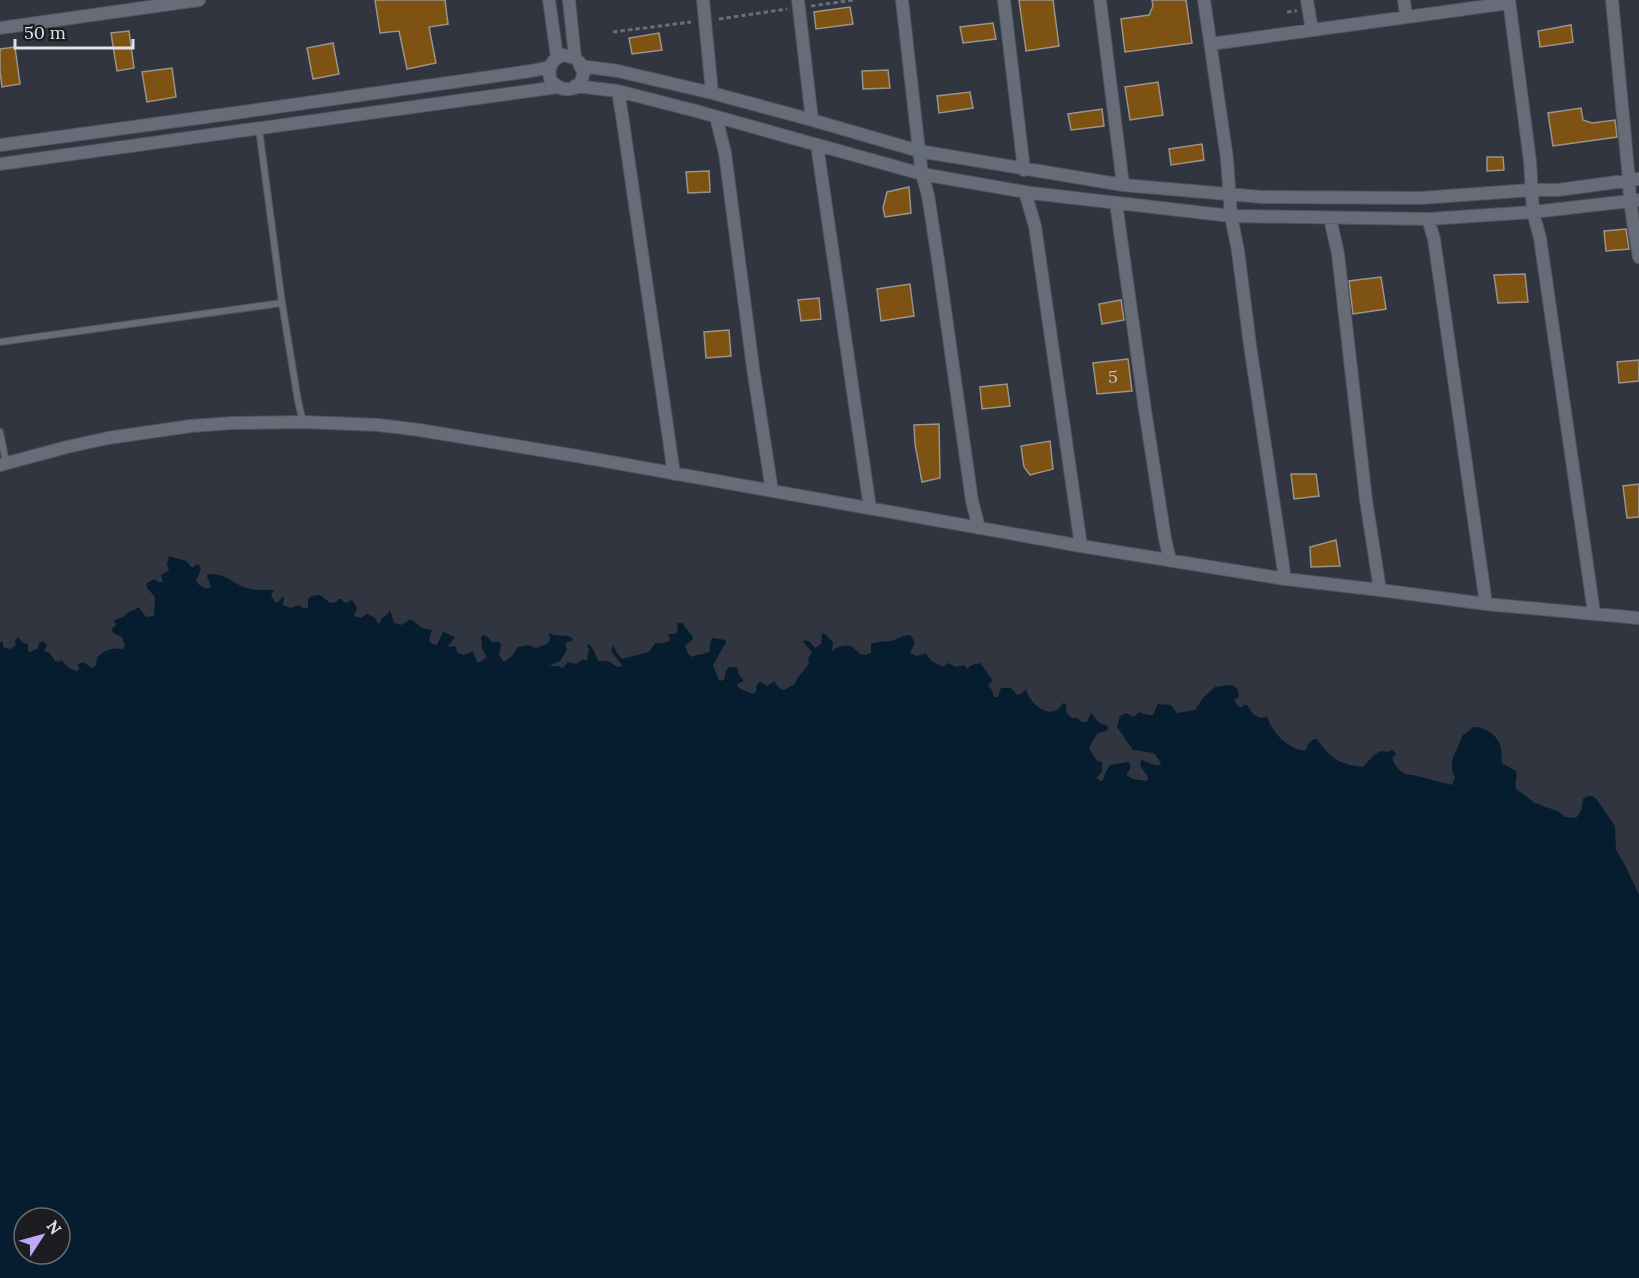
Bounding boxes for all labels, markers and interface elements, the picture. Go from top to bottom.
scale bar [15,12,134,50]
text: 50 m [24,21,66,44]
house number: 5 [1108,365,1118,388]
north arrow [12,1206,72,1266]
text: N [42,1216,66,1238]

